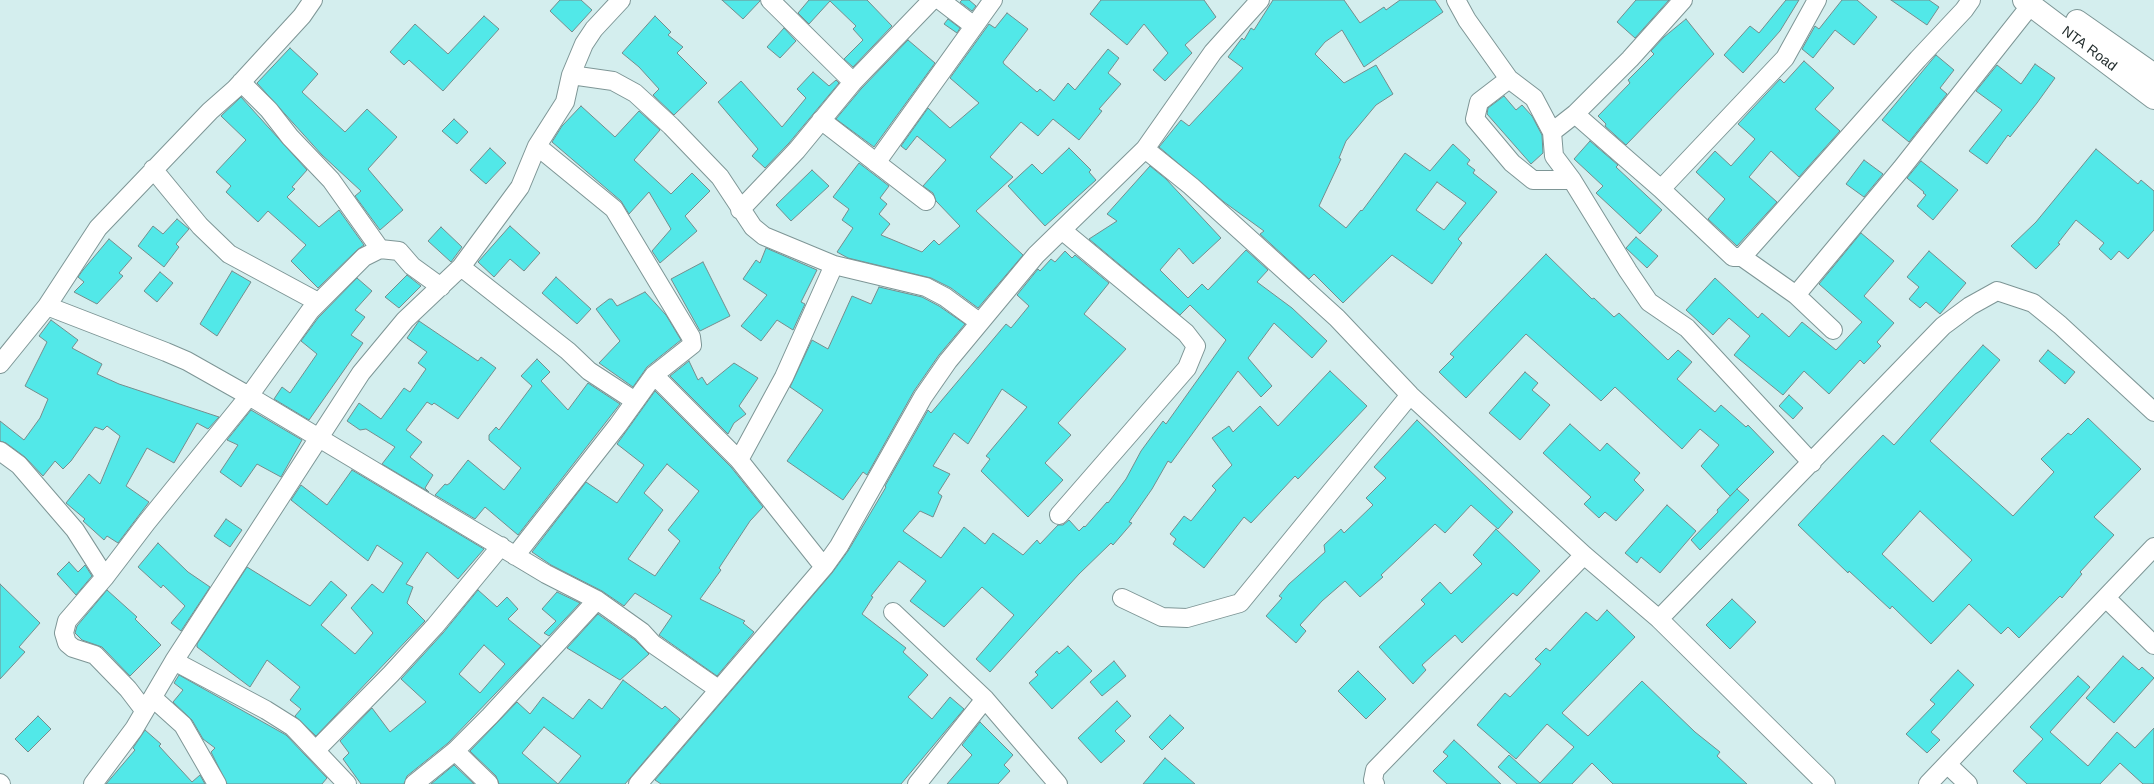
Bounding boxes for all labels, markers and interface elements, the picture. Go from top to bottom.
street label: NTA Road [2058,23,2120,75]

